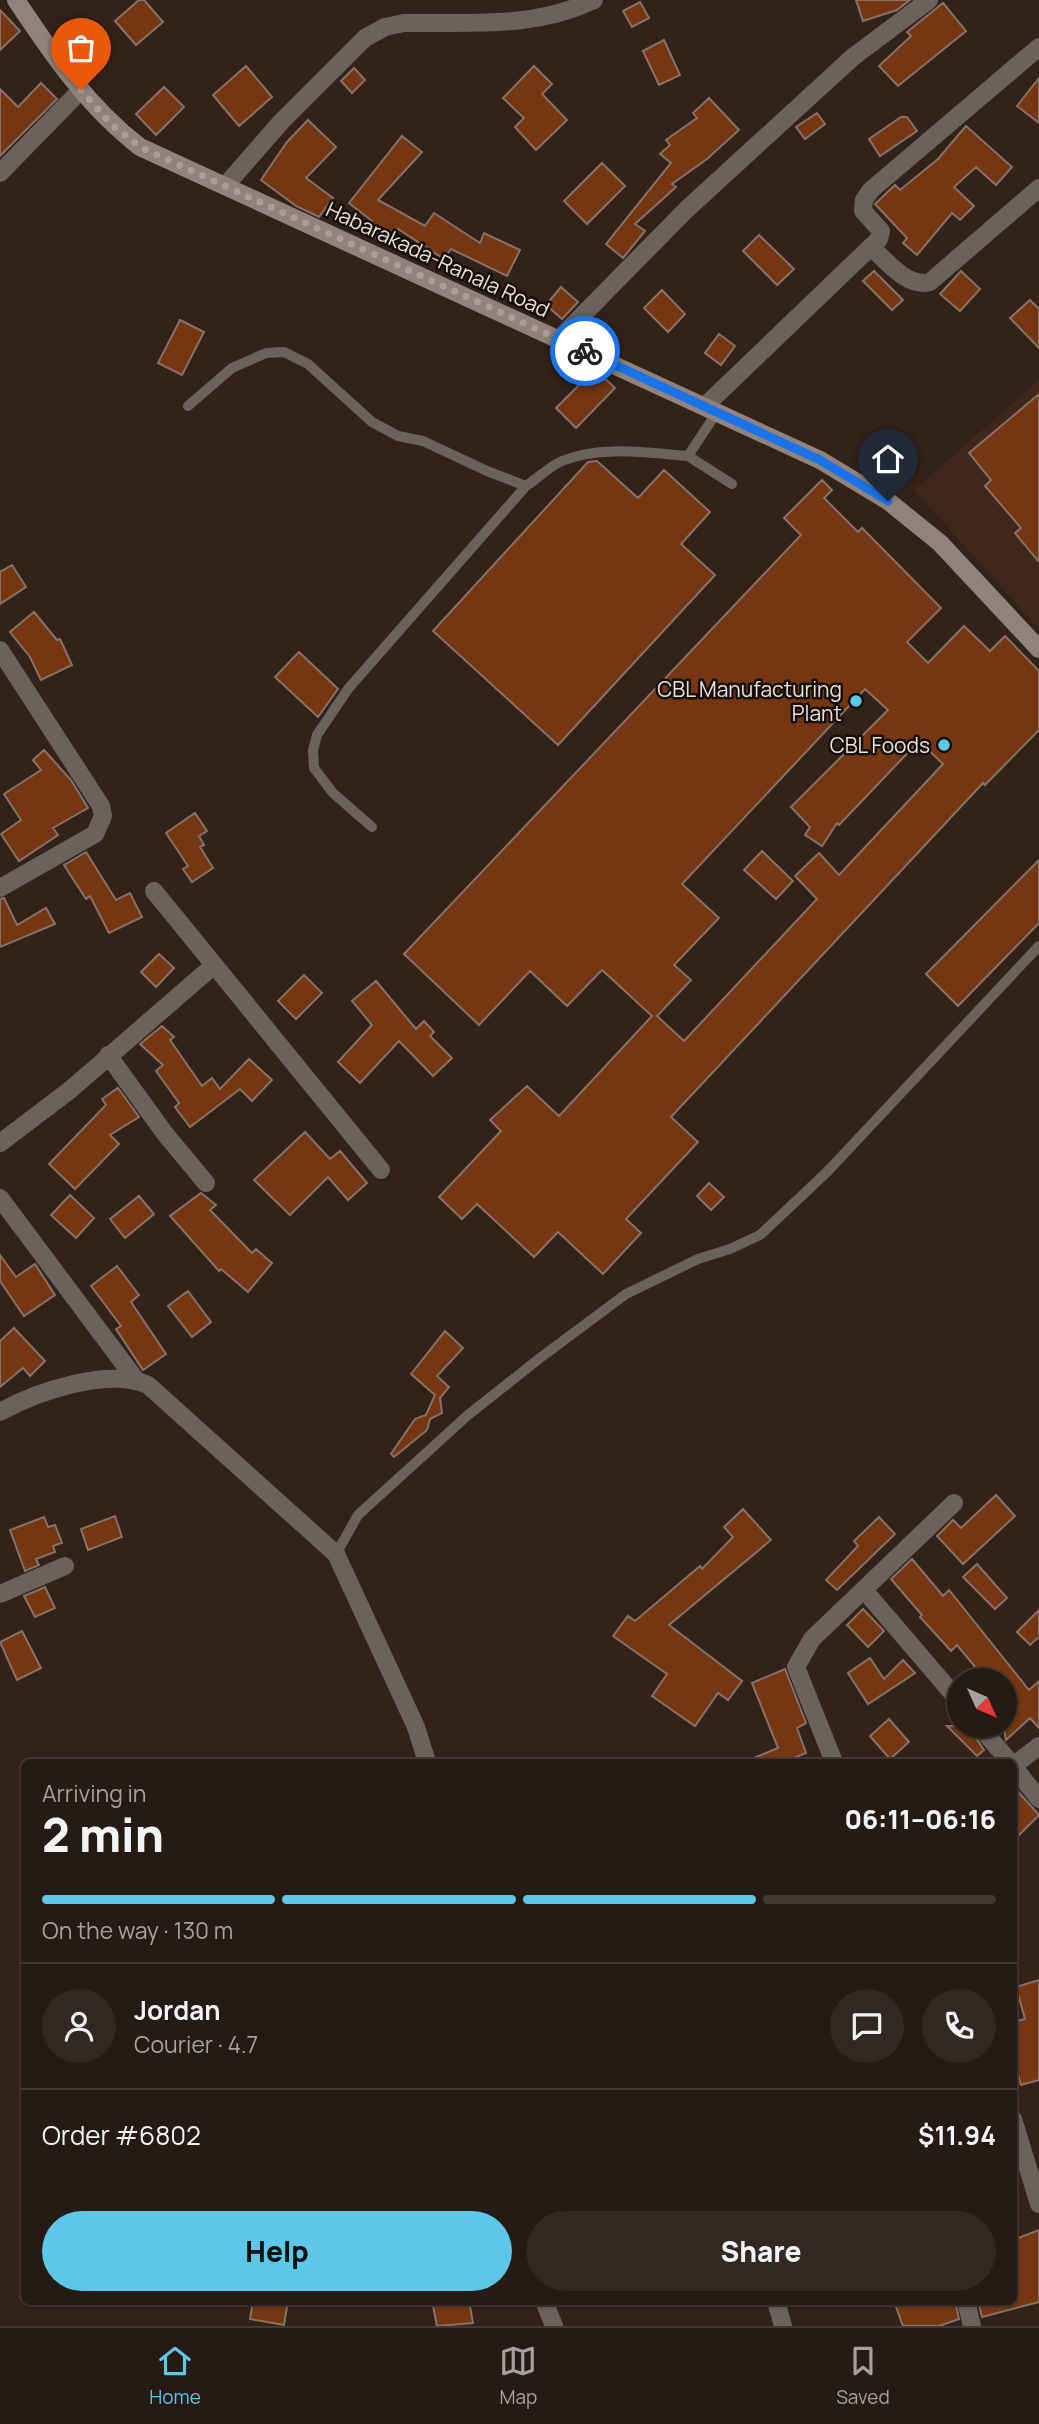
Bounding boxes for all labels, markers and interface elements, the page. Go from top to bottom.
pin [51,18,111,90]
icon: bag [62,29,100,67]
street label: Habarakada-Ranala Road [322,195,554,323]
courier [550,316,620,386]
icon: bike [566,332,604,370]
pin [858,429,918,501]
icon: home [869,440,907,478]
place label: CBL Manufacturing Plant [657,675,842,727]
marker: CBL Manufacturing Plant [848,693,864,709]
place label: CBL Foods [830,731,930,759]
marker: CBL Foods [936,737,952,753]
north arrow [947,1668,1017,1738]
map controls [947,1668,1017,1738]
text: Arriving in [42,1777,147,1809]
text: 06:11–06:16 [844,1801,996,1837]
text: 2 min [42,1803,164,1866]
text: On the way · 130 m [42,1914,233,1946]
button: person [42,1989,116,2063]
button: chat [830,1989,904,2063]
button: phone [922,1989,996,2063]
text: Jordan [134,1992,220,2028]
text: Courier · 4.7 [134,2028,258,2060]
text: Order #6802 [42,2117,201,2153]
text: $11.94 [918,2117,996,2153]
button: Help [42,2211,512,2291]
button: Share [526,2211,996,2291]
tab: Home [149,2342,201,2410]
tab: Map [499,2342,537,2410]
tab: Saved [836,2342,890,2410]

